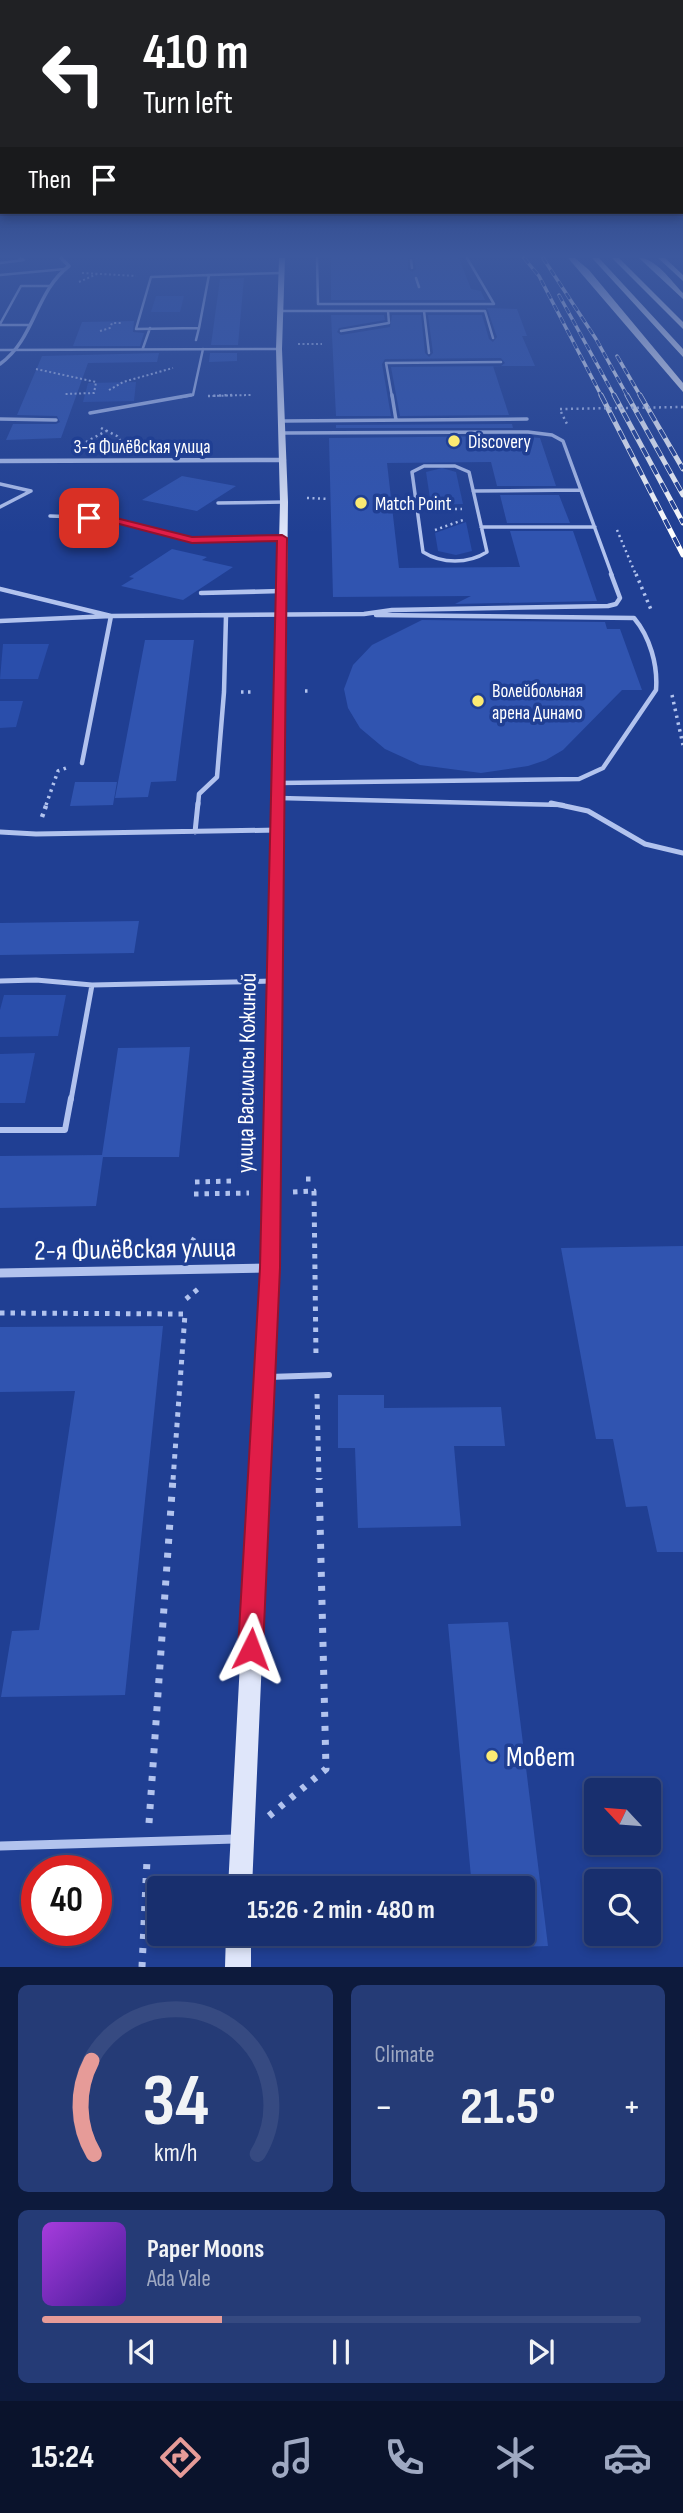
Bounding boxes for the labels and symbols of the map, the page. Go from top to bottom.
place label: Discovery [468,431,531,454]
marker: Discovery [446,433,462,449]
street label: 3-я Филёвская улица [73,436,211,459]
pin [59,488,119,548]
place label: Match Point [375,493,452,516]
marker: Match Point [353,495,369,511]
place label: Волейбольная арена Динамо [492,680,583,725]
marker: Волейбольная арена Динамо [470,693,486,709]
street label: улица Василисы Кожиной [231,973,263,1173]
street label: 2-я Филёвская улица [34,1231,236,1268]
position arrow [214,1612,288,1686]
place label: Мовет [506,1741,575,1774]
marker: Мовет [484,1748,500,1764]
north arrow [584,1778,662,1855]
speed limit sign: 40 [21,1855,112,1946]

